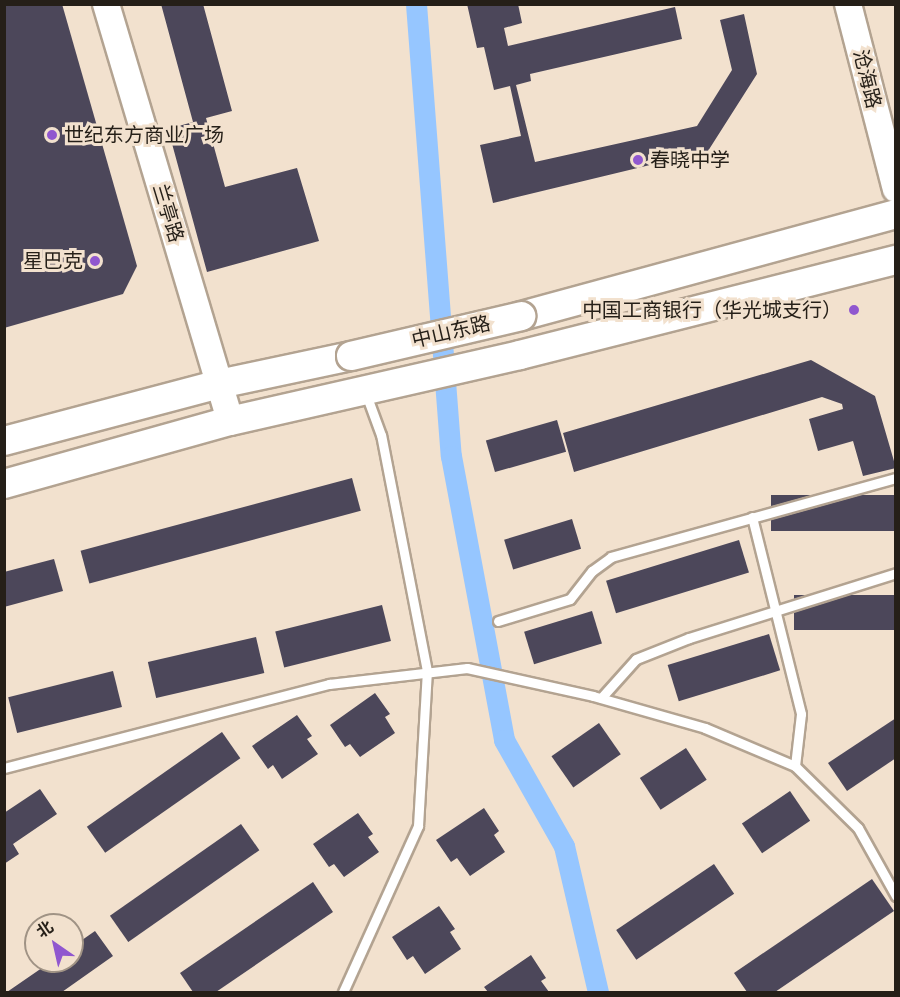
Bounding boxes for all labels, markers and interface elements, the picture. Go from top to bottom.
street label: 沧海路 [848,47,886,111]
place label: 世纪东方商业广场 [64,123,224,147]
marker: 世纪东方商业广场 [45,128,59,142]
place label: 春晓中学 [650,148,730,172]
marker: 春晓中学 [631,153,645,167]
street label: 兰亭路 [148,181,188,245]
place label: 星巴克 [23,249,83,273]
marker: 星巴克 [88,254,102,268]
place label: 中国工商银行（华光城支行） [582,298,842,322]
marker: 中国工商银行（华光城支行） [847,303,861,317]
street label: 中山东路 [409,311,493,353]
north arrow [24,913,84,973]
text: 北 [33,917,57,942]

